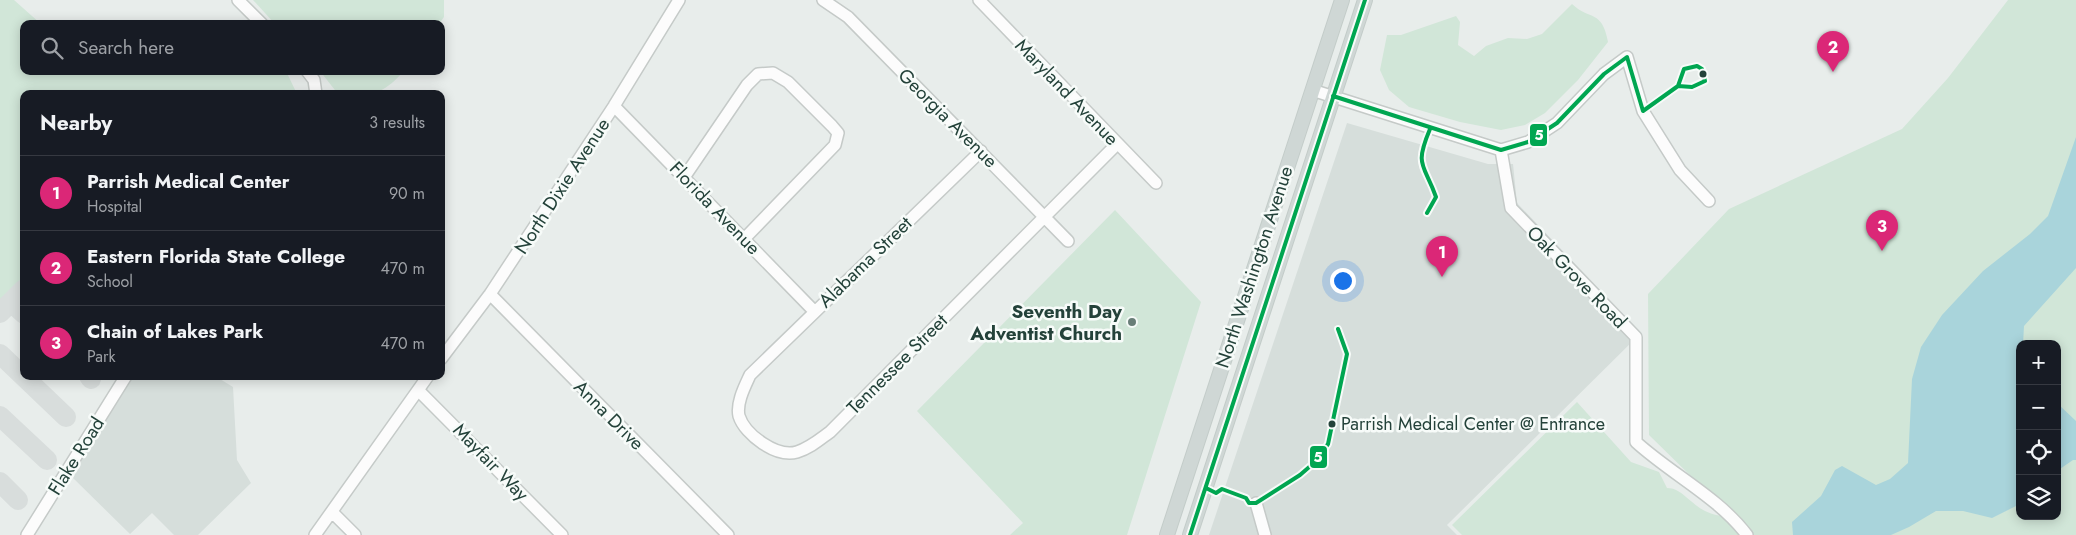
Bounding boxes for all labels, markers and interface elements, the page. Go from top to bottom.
search box [20,20,445,75]
pin: 2 [1817,31,1849,72]
street label: Maryland Avenue [1009,33,1125,152]
icon: search [38,34,66,62]
text: Search here [78,34,174,61]
street label: Georgia Avenue [892,62,1004,174]
unlabelled marker [1698,69,1708,79]
text: Nearby [40,108,112,138]
text: 3 results [369,111,425,134]
street label: North Dixie Avenue [508,113,616,259]
line badge: 5 [1529,123,1548,147]
text: 5 [1534,125,1544,145]
street label: Florida Avenue [663,155,767,261]
street label: North Washington Avenue [1209,162,1300,372]
text: Parrish Medical Center [87,168,290,195]
text: 1 [52,182,60,205]
text: 90 m [389,182,425,205]
text: Hospital [87,195,142,218]
street label: Alabama Street [812,210,918,314]
pin: 3 [1866,210,1898,251]
street label: Oak Grove Road [1521,219,1633,335]
pin: 1 [1426,236,1458,277]
text: Eastern Florida State College [87,243,345,270]
text: 2 [51,257,61,280]
text: 470 m [380,257,425,280]
your location [1330,268,1356,294]
text: School [87,270,133,293]
place label: Seventh Day Adventist Church [969,298,1123,347]
street label: Tennessee Street [841,307,954,420]
marker: Seventh Day Adventist Church [1126,316,1138,328]
text: Chain of Lakes Park [87,318,263,345]
text: 3 [51,332,61,355]
text: 470 m [380,332,425,355]
map controls [2016,340,2061,520]
button: + [2016,340,2061,385]
text: Park [87,345,116,368]
street label: Anna Drive [568,374,650,456]
button: − [2016,385,2061,430]
place label: Parrish Medical Center @ Entrance [1341,411,1605,437]
street label: Flake Road [41,412,111,500]
street label: Mayfair Way [447,417,535,507]
marker: Parrish Medical Center @ Entrance [1327,419,1337,429]
button: locate [2016,430,2061,475]
line badge: 5 [1309,445,1328,469]
text: 5 [1313,447,1323,467]
button: layers [2016,475,2061,520]

